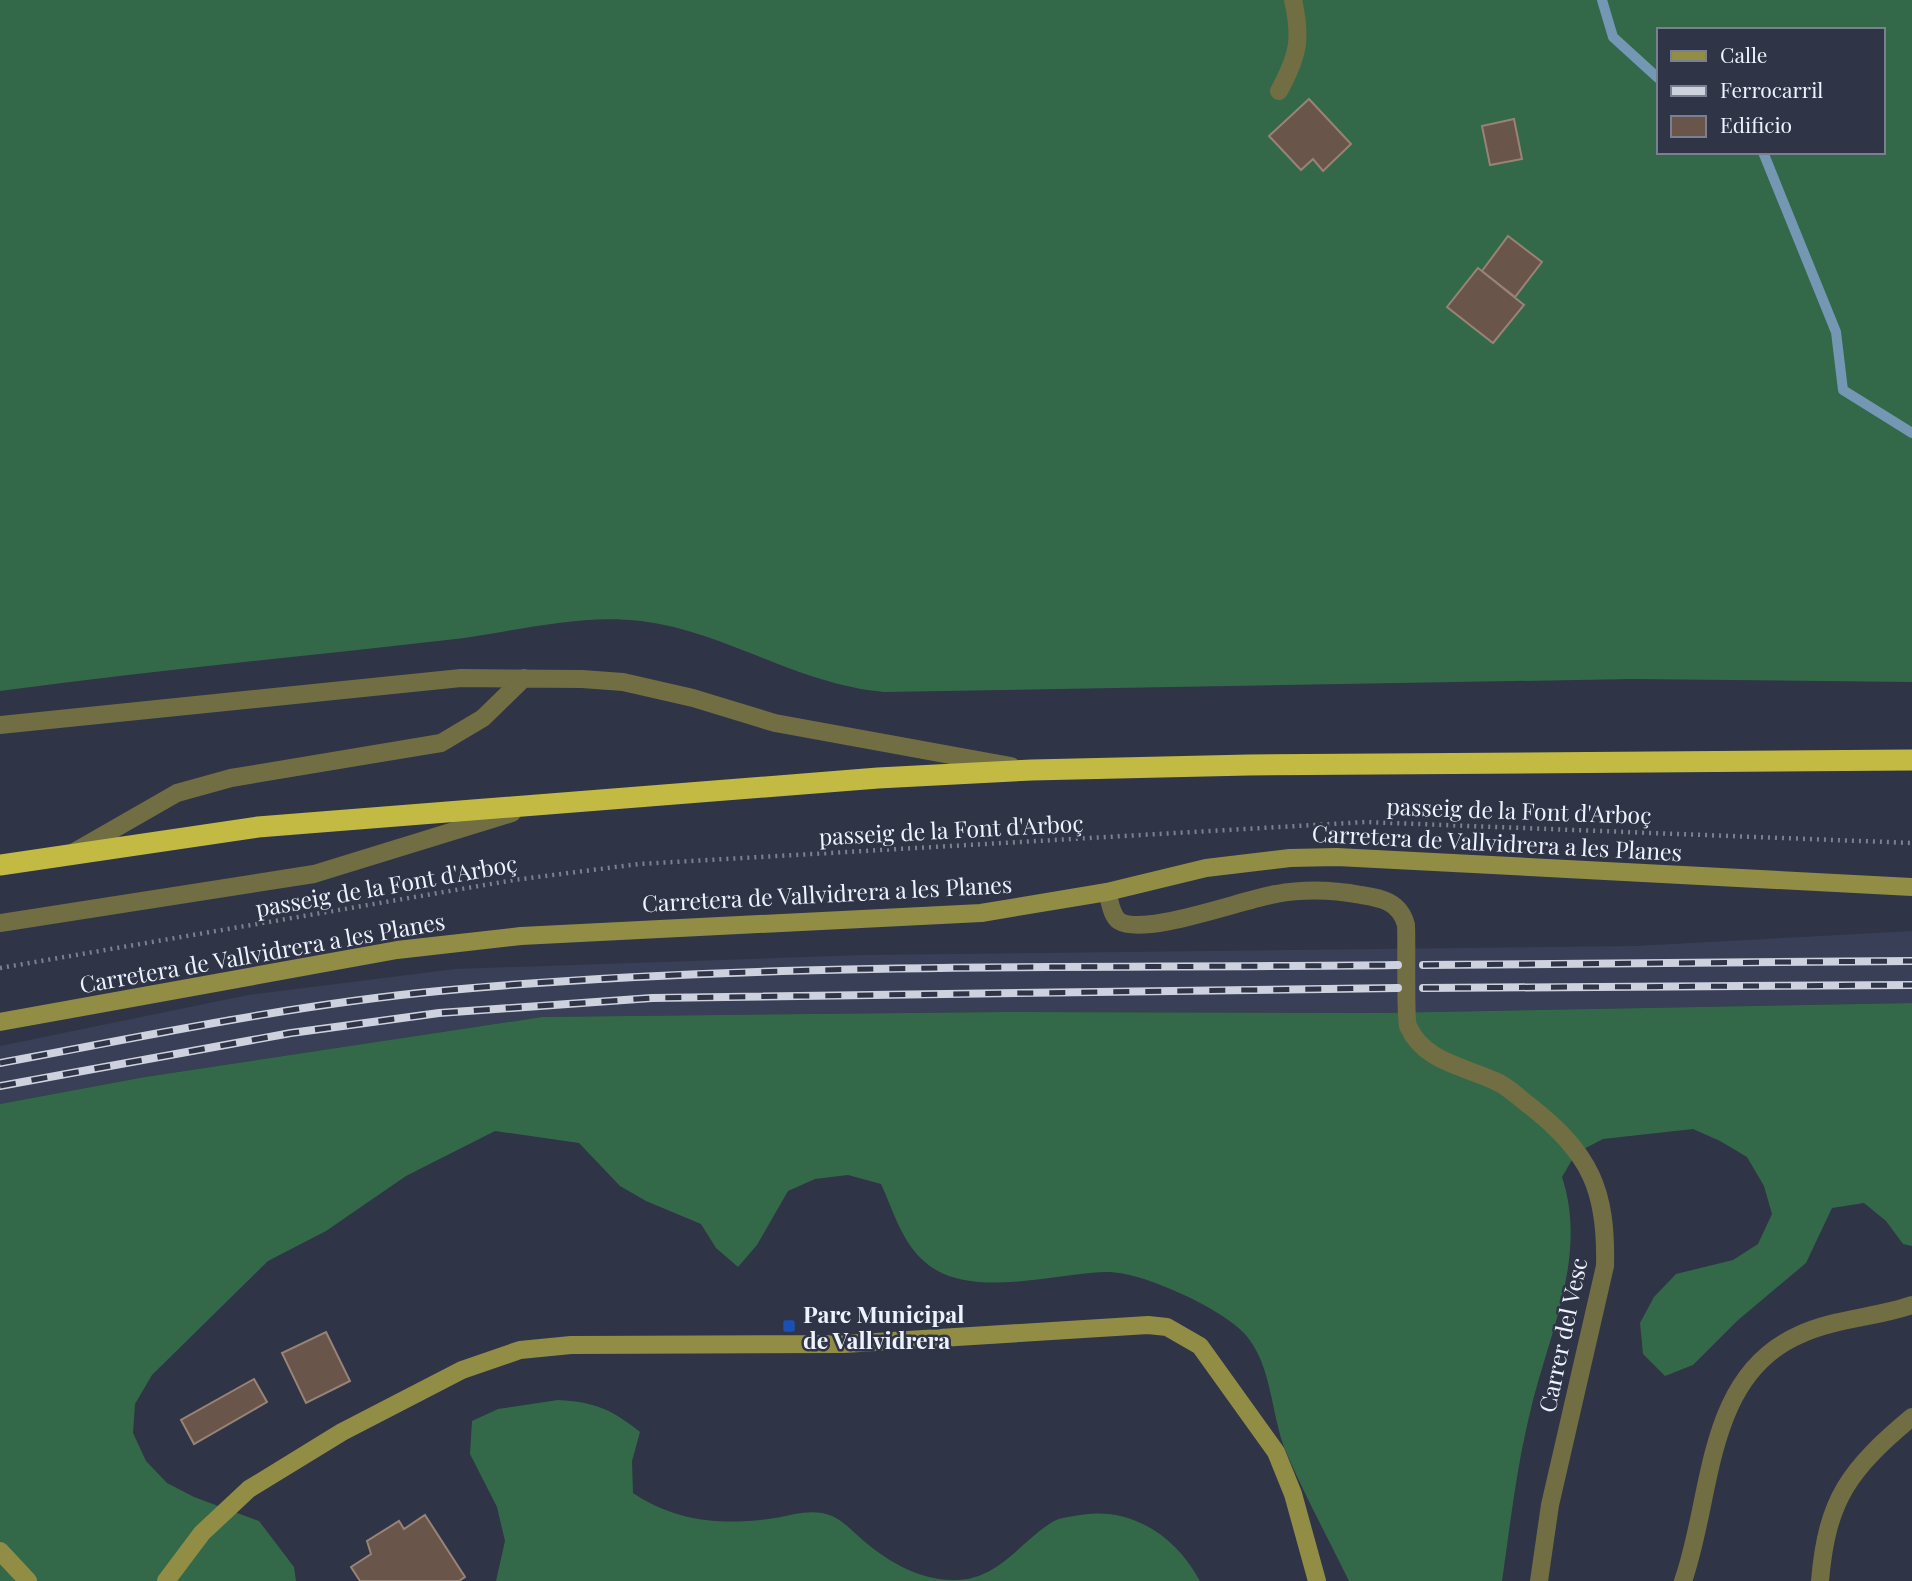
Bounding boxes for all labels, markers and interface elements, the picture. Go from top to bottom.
legend [1657,28,1884,154]
text: Calle [1720,40,1767,68]
text: Ferrocarril [1720,75,1823,103]
text: Edificio [1720,110,1792,138]
street label: passeig de la Font d'Arboç [1386,790,1652,830]
street label: passeig de la Font d'Arboç [818,807,1084,851]
street label: Carretera de Vallvidrera a les Planes [1311,817,1683,867]
street label: passeig de la Font d'Arboç [253,847,519,923]
street label: Carretera de Vallvidrera a les Planes [641,868,1013,918]
street label: Carretera de Vallvidrera a les Planes [77,905,447,999]
street label: Carrer del Vesc [1531,1255,1593,1415]
place label: Parc Municipal de Vallvidrera [803,1298,964,1355]
marker: Parc Municipal de Vallvidrera [781,1318,797,1334]

